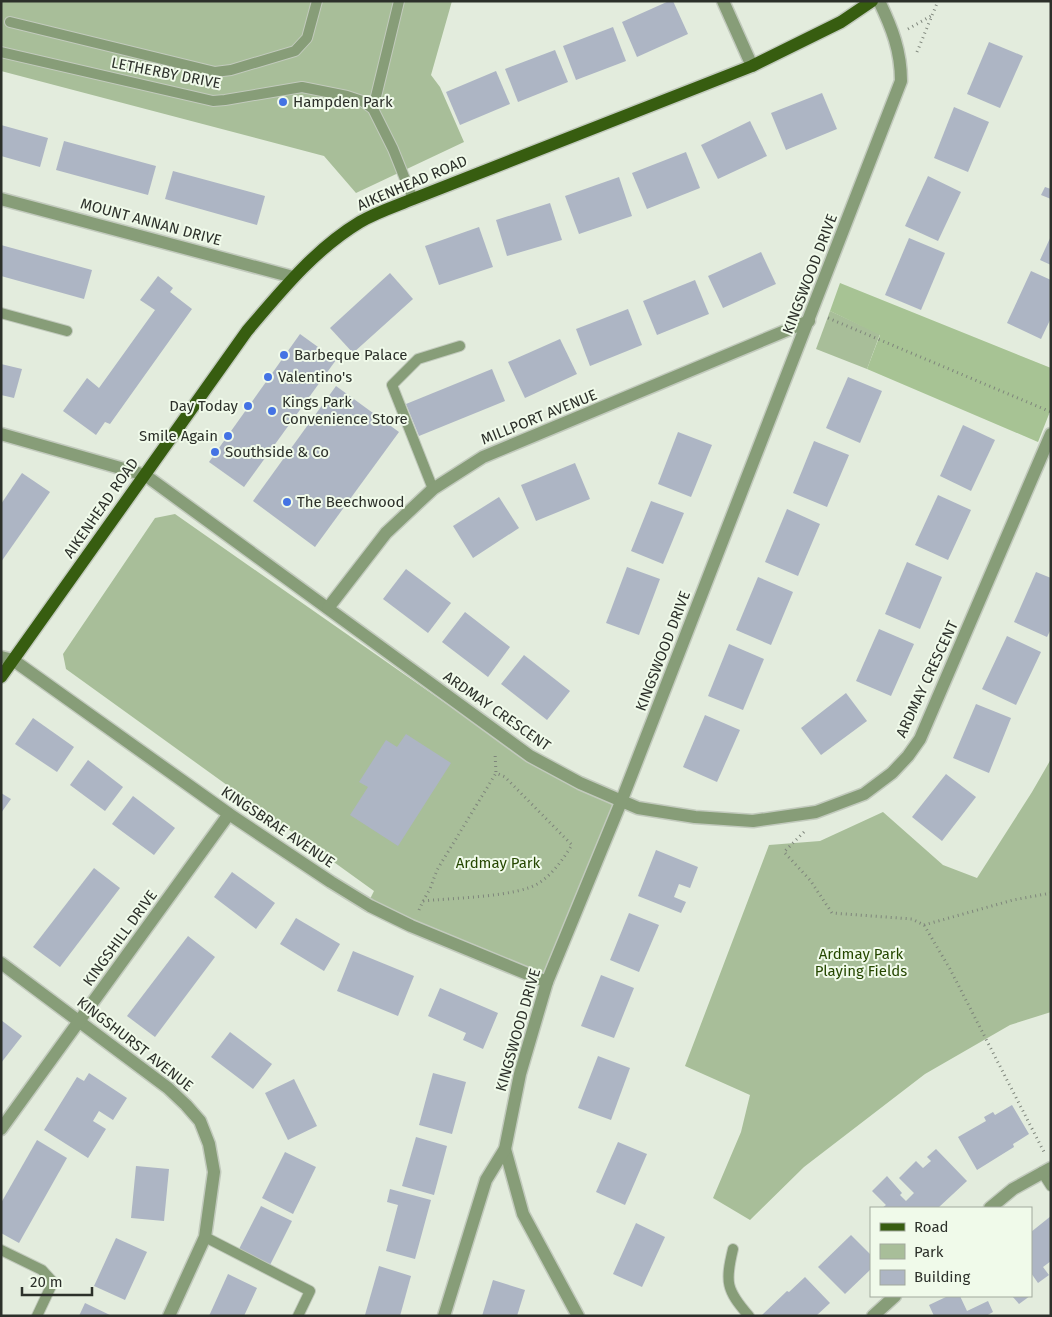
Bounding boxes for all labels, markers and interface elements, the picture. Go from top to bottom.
street label: LETHERBY DRIVE [110,54,222,92]
place label: Hampden Park [293,93,393,111]
marker: Hampden Park [277,96,289,108]
street label: AIKENHEAD ROAD [354,152,470,214]
street label: MOUNT ANNAN DRIVE [79,195,223,249]
street label: KINGSWOOD DRIVE [779,211,841,337]
place label: Barbeque Palace [294,346,407,364]
marker: Barbeque Palace [278,349,290,361]
place label: Valentino's [278,368,352,386]
marker: Valentino's [262,371,274,383]
street label: MILLPORT AVENUE [478,386,600,448]
place label: Kings Park Convenience Store [282,393,408,428]
place label: Day Today [169,397,239,415]
marker: Day Today [242,400,254,412]
marker: Kings Park Convenience Store [266,405,278,417]
place label: Smile Again [139,427,218,445]
marker: Smile Again [222,430,234,442]
place label: Southside & Co [225,443,329,461]
marker: Southside & Co [209,446,221,458]
street label: AIKENHEAD ROAD [60,455,142,561]
place label: The Beechwood [297,493,404,511]
marker: The Beechwood [281,496,293,508]
street label: KINGSWOOD DRIVE [632,588,694,714]
street label: ARDMAY CRESCENT [892,617,962,740]
street label: ARDMAY CRESCENT [440,667,554,755]
street label: KINGSBRAE AVENUE [218,782,338,872]
park label: Ardmay Park [456,854,541,872]
street label: KINGSHILL DRIVE [79,887,161,989]
park label: Ardmay Park Playing Fields [815,945,907,980]
street label: KINGSWOOD DRIVE [492,966,544,1094]
street label: KINGSHURST AVENUE [73,993,197,1095]
legend [870,1207,1032,1297]
text: Road [914,1218,949,1236]
text: Park [914,1243,944,1261]
scale bar [22,1264,92,1296]
text: Building [914,1268,970,1286]
text: 20 m [30,1273,63,1291]

